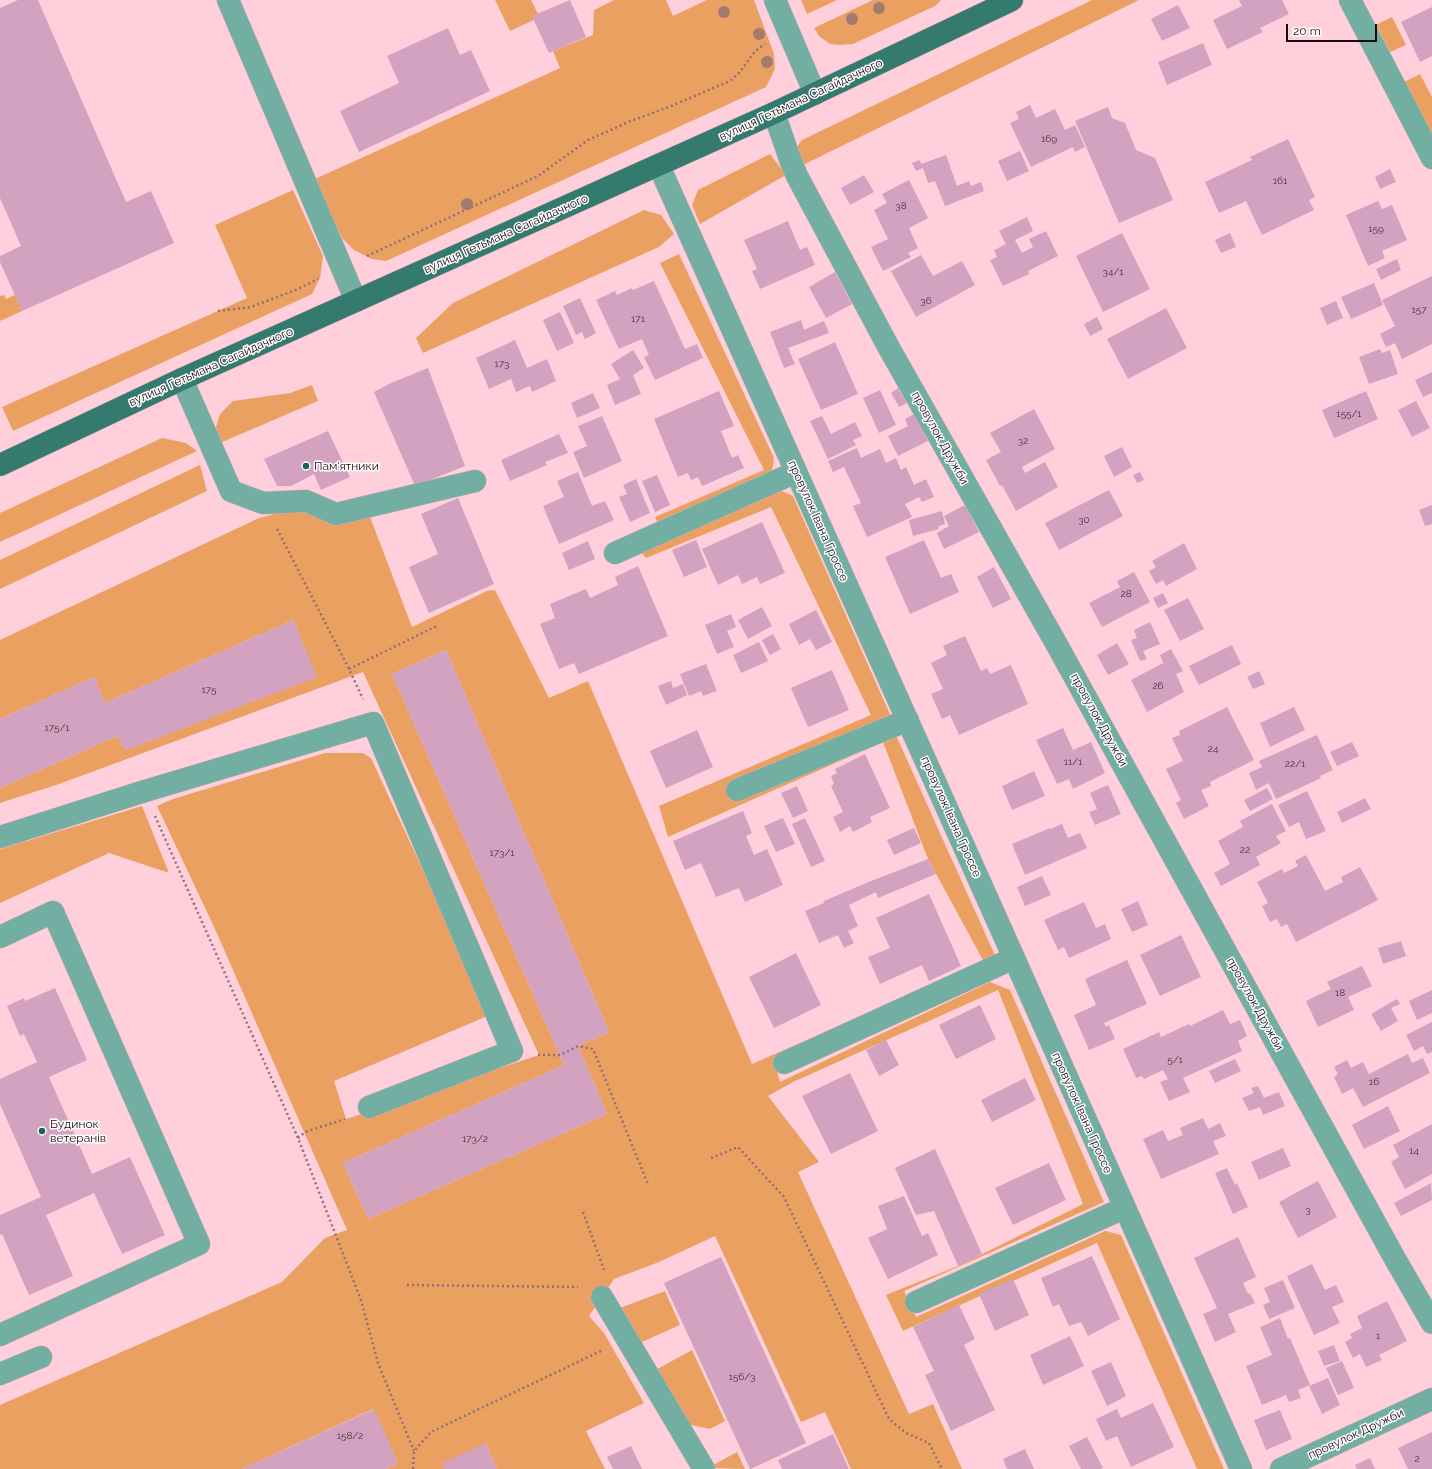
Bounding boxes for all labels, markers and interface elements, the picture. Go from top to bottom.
scale bar [1288,16,1379,42]
text: 20 m [1293,24,1321,38]
street label: вулиця Гетьмана Сагайдачного [717,56,885,144]
house number: 169 [1041,133,1057,145]
house number: 161 [1273,175,1287,187]
street label: вулиця Гетьмана Сагайдачного [421,191,591,277]
house number: 38 [895,200,907,212]
house number: 159 [1368,223,1384,235]
house number: 34/1 [1103,266,1123,278]
house number: 36 [920,295,932,307]
house number: 157 [1411,304,1427,316]
house number: 171 [631,313,645,325]
street label: вулиця Гетьмана Сагайдачного [126,324,296,410]
house number: 173 [495,358,509,370]
street label: провулок Дружби [908,389,972,487]
house number: 155/1 [1336,408,1362,420]
house number: 32 [1018,435,1028,447]
street label: провулок Івана Гроссе [785,458,851,584]
place label: Пам'ятники [314,459,379,473]
marker: Пам'ятники [301,461,311,471]
house number: 30 [1078,514,1090,526]
house number: 28 [1120,588,1132,600]
street label: провулок Дружби [1067,671,1131,769]
house number: 26 [1152,680,1164,692]
house number: 175 [202,684,216,696]
house number: 175/1 [45,722,69,734]
house number: 24 [1208,743,1218,755]
street label: провулок Івана Гроссе [918,754,984,880]
house number: 11/1 [1064,756,1082,768]
house number: 22/1 [1285,758,1305,770]
house number: 22 [1240,844,1250,856]
house number: 173/1 [489,847,515,859]
street label: провулок Дружби [1223,955,1287,1053]
house number: 18 [1335,987,1345,999]
street label: провулок Івана Гроссе [1049,1050,1115,1176]
house number: 5/1 [1167,1054,1183,1066]
house number: 16 [1369,1076,1379,1088]
place label: Будинок ветеранів [50,1117,106,1145]
marker: Будинок ветеранів [37,1126,47,1136]
house number: 173/2 [462,1133,488,1145]
house number: 14 [1409,1145,1419,1157]
house number: 3 [1305,1204,1311,1216]
house number: 1 [1376,1330,1380,1342]
house number: 156/3 [729,1371,755,1383]
street label: провулок Дружби [1306,1405,1406,1463]
house number: 158/2 [337,1430,363,1442]
house number: 2 [1414,1453,1420,1465]

